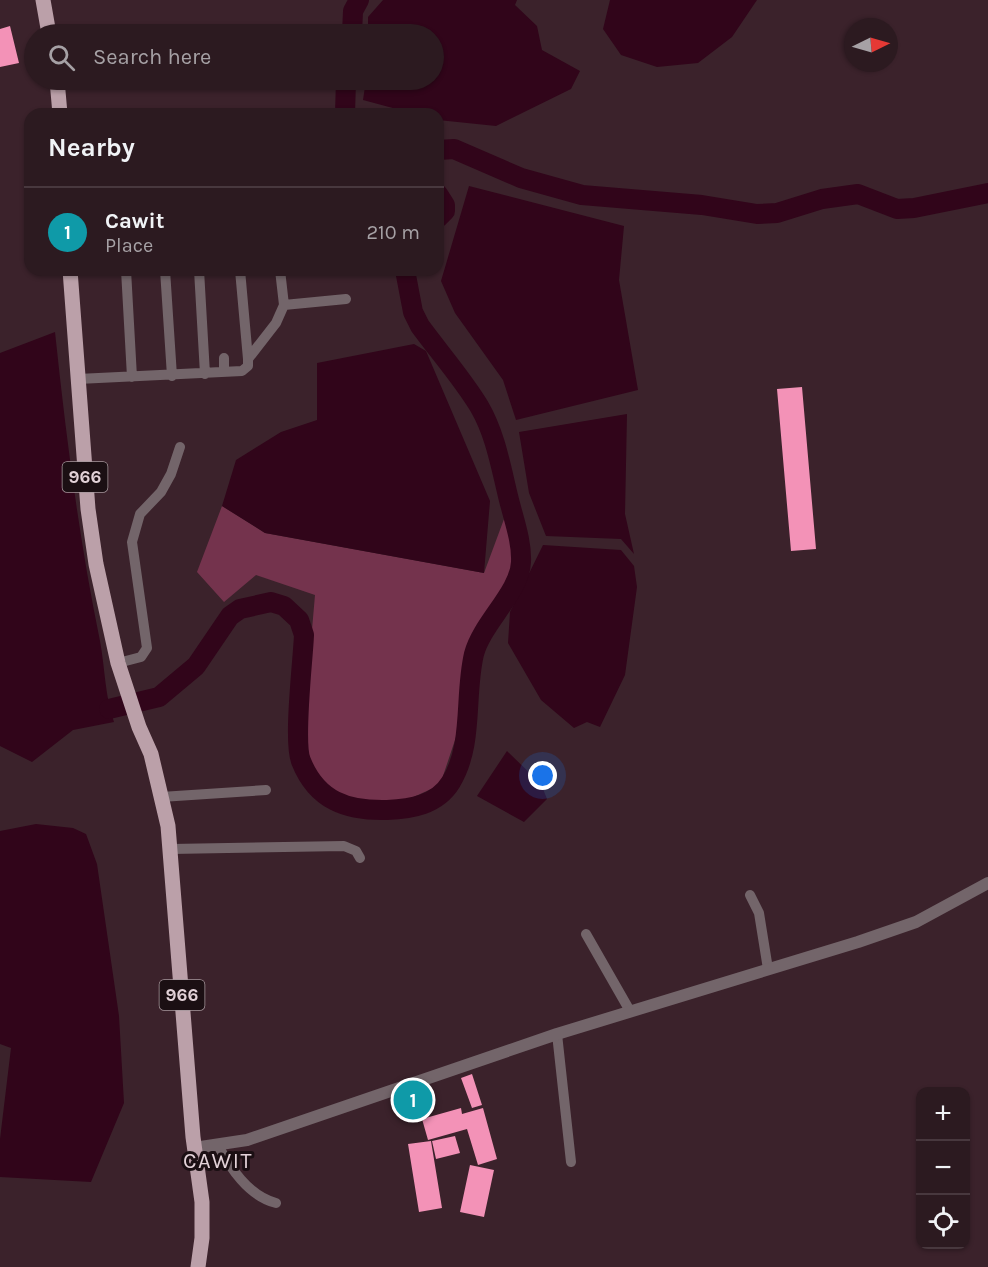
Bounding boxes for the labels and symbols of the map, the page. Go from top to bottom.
north arrow [844,18,898,72]
road number: 966 [62,462,107,492]
your location [528,761,557,790]
road number: 966 [160,980,204,1010]
pin: 1 [394,1078,432,1122]
district label: CAWIT [183,1148,253,1174]

